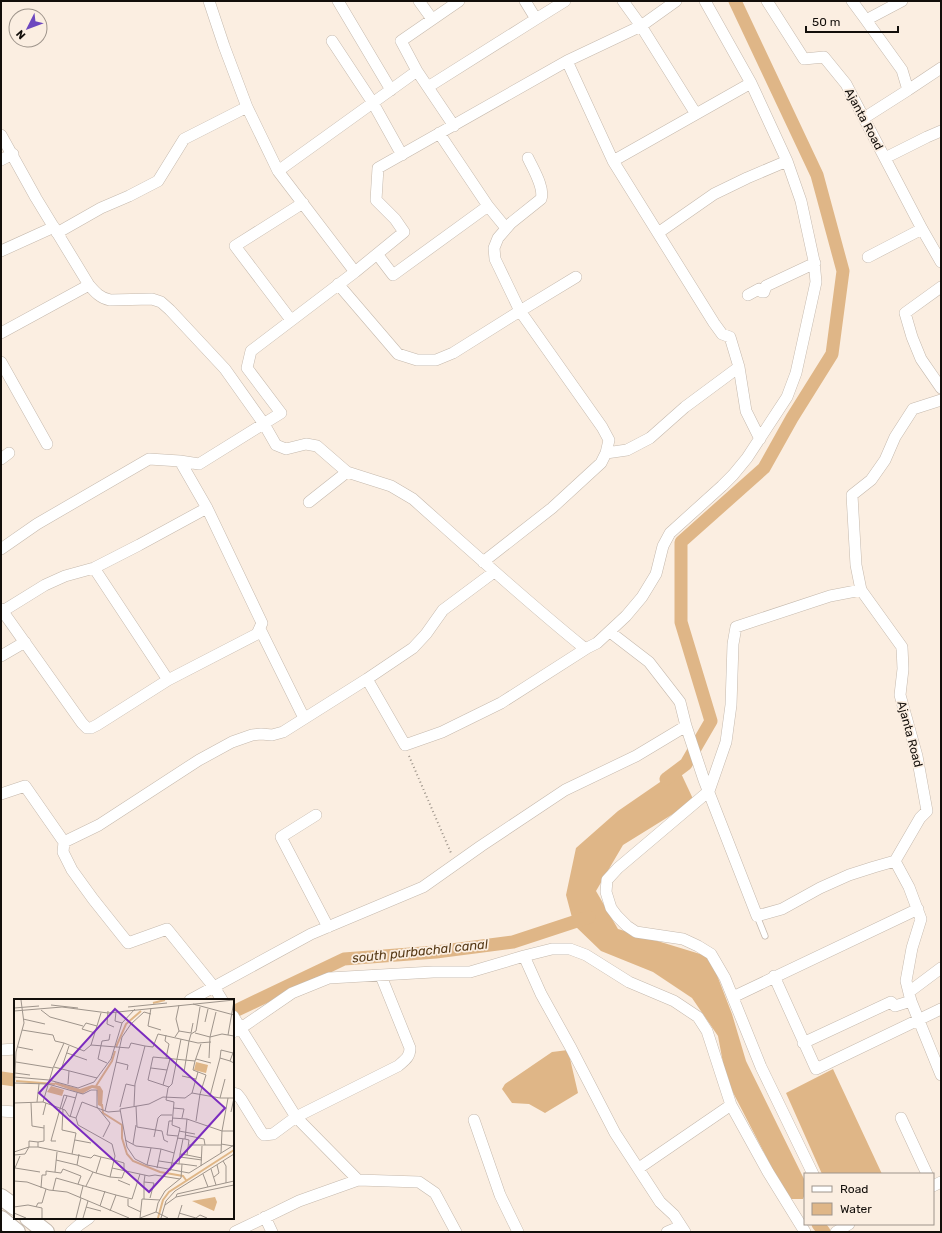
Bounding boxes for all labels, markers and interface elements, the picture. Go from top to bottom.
north arrow [8,8,48,48]
scale bar [806,8,898,34]
text: 50 m [812,15,840,29]
text: N [13,27,28,42]
street label: Ajanta Road [842,86,886,152]
street label: Ajanta Road [894,699,926,769]
water label: south purbachal canal [351,936,489,966]
inset map [14,999,234,1219]
legend [804,1173,934,1225]
text: Road [840,1182,868,1196]
text: Water [840,1202,872,1216]

